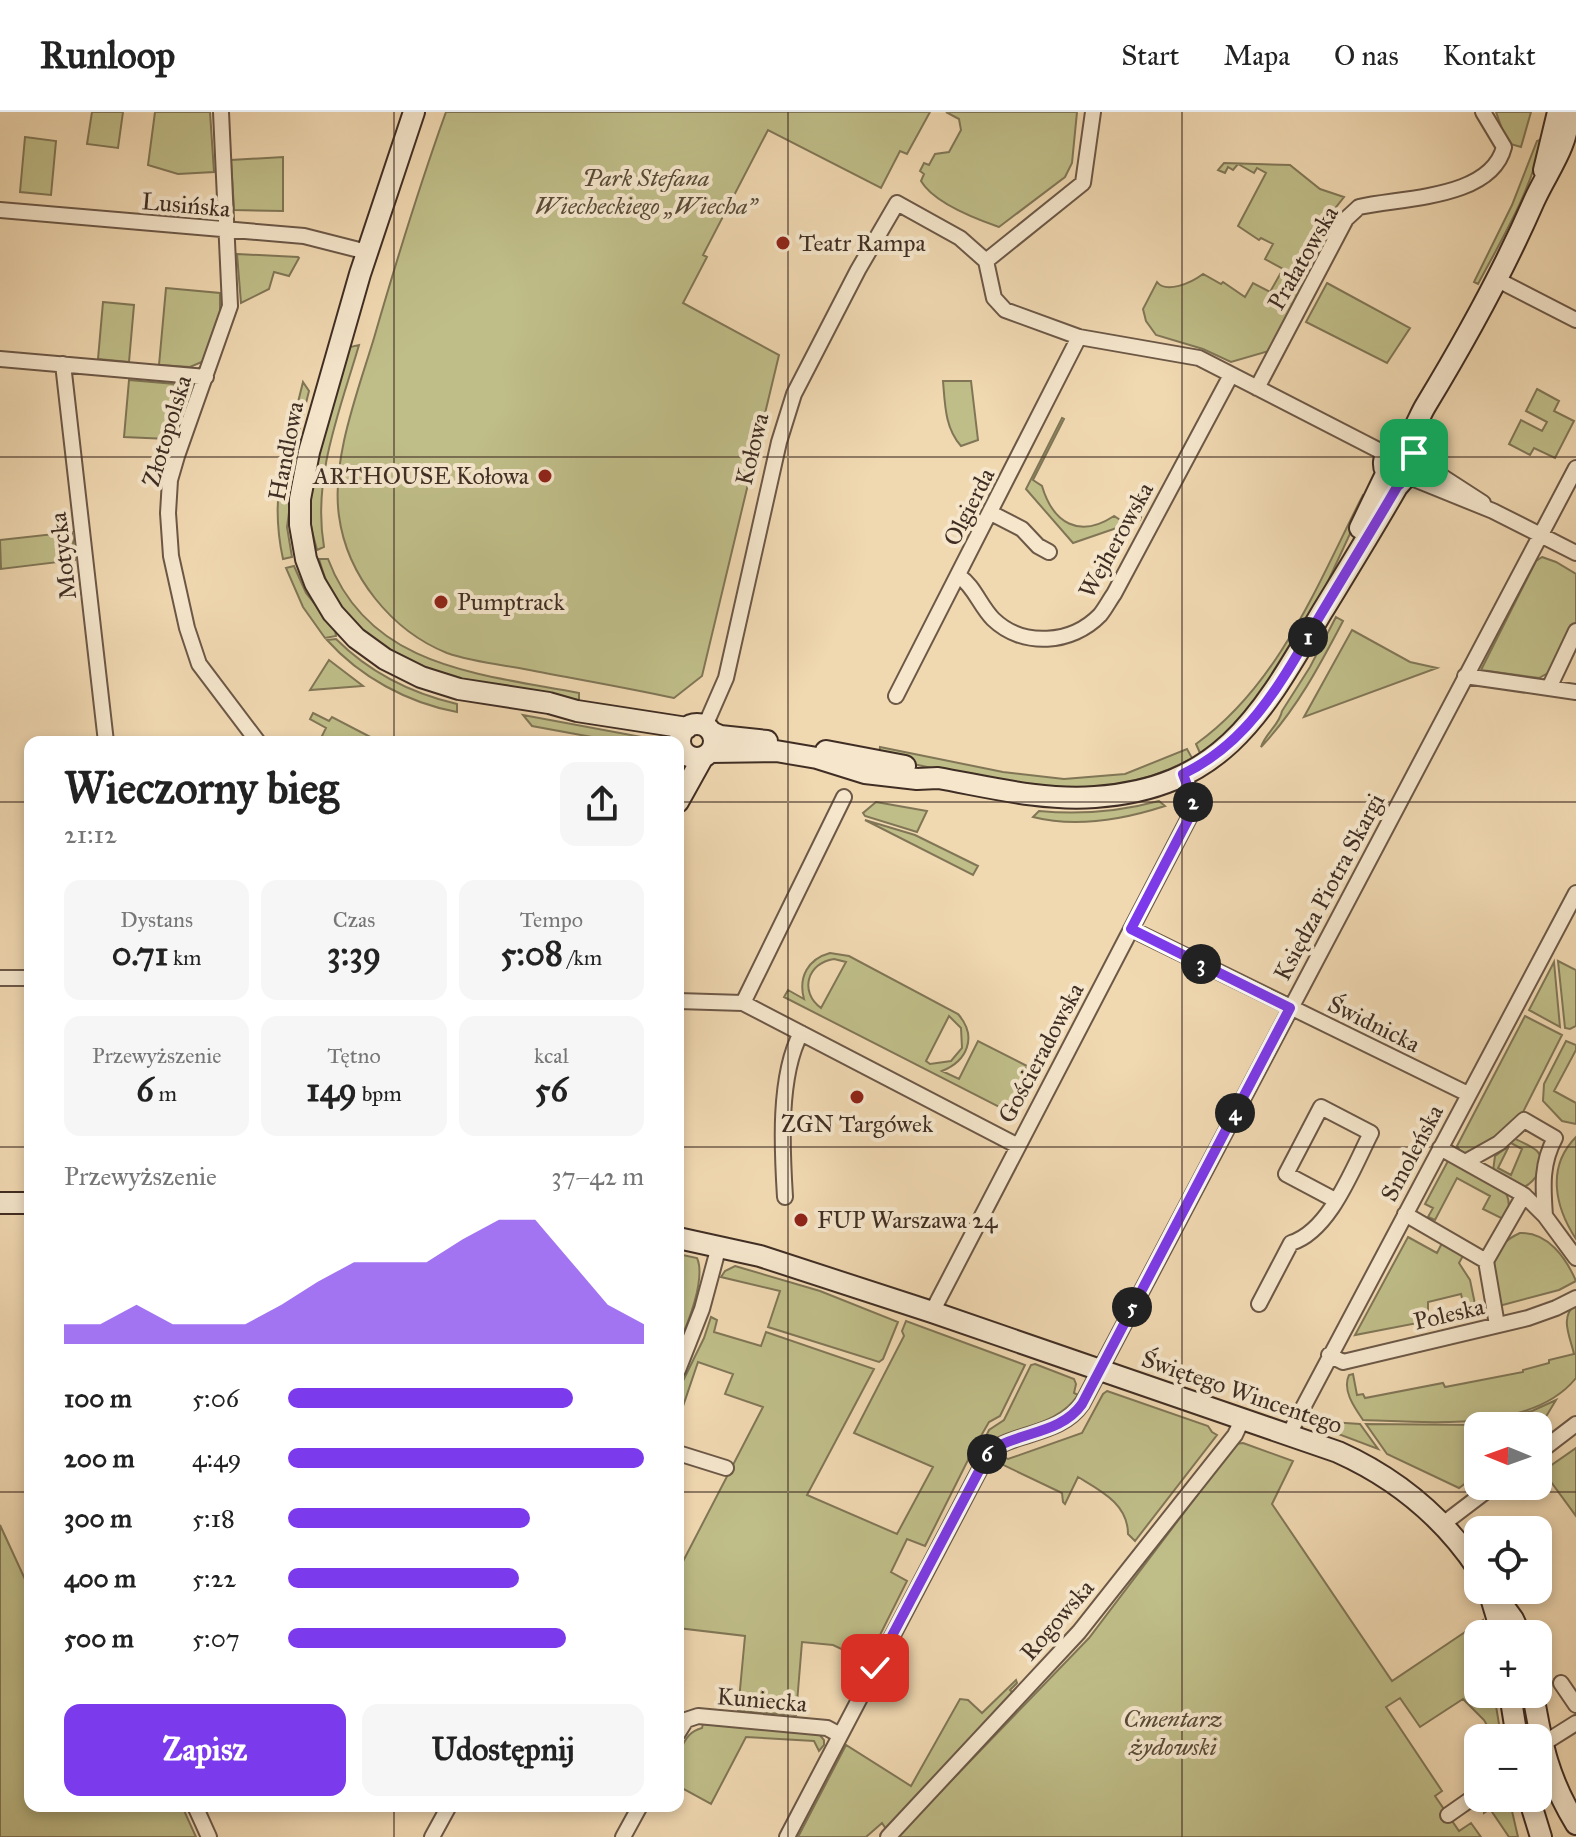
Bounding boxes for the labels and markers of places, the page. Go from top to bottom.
place label: Teatr Rampa [799,228,926,258]
marker: Teatr Rampa [774,234,792,252]
pin [1380,419,1448,487]
place label: ARTHOUSE Kołowa [312,461,530,491]
marker: ARTHOUSE Kołowa [536,467,554,485]
place label: Pumptrack [457,587,565,617]
marker: Pumptrack [432,593,450,611]
pin: 1 [1288,617,1328,657]
pin: 2 [1173,782,1213,822]
pin: 3 [1181,944,1221,984]
marker: ZGN Targówek [848,1088,866,1106]
pin: 4 [1215,1093,1255,1133]
place label: ZGN Targówek [781,1109,934,1139]
place label: FUP Warszawa 24 [817,1205,998,1235]
marker: FUP Warszawa 24 [792,1211,810,1229]
pin: 5 [1112,1287,1152,1327]
pin: 6 [967,1434,1007,1474]
pin [841,1634,909,1702]

